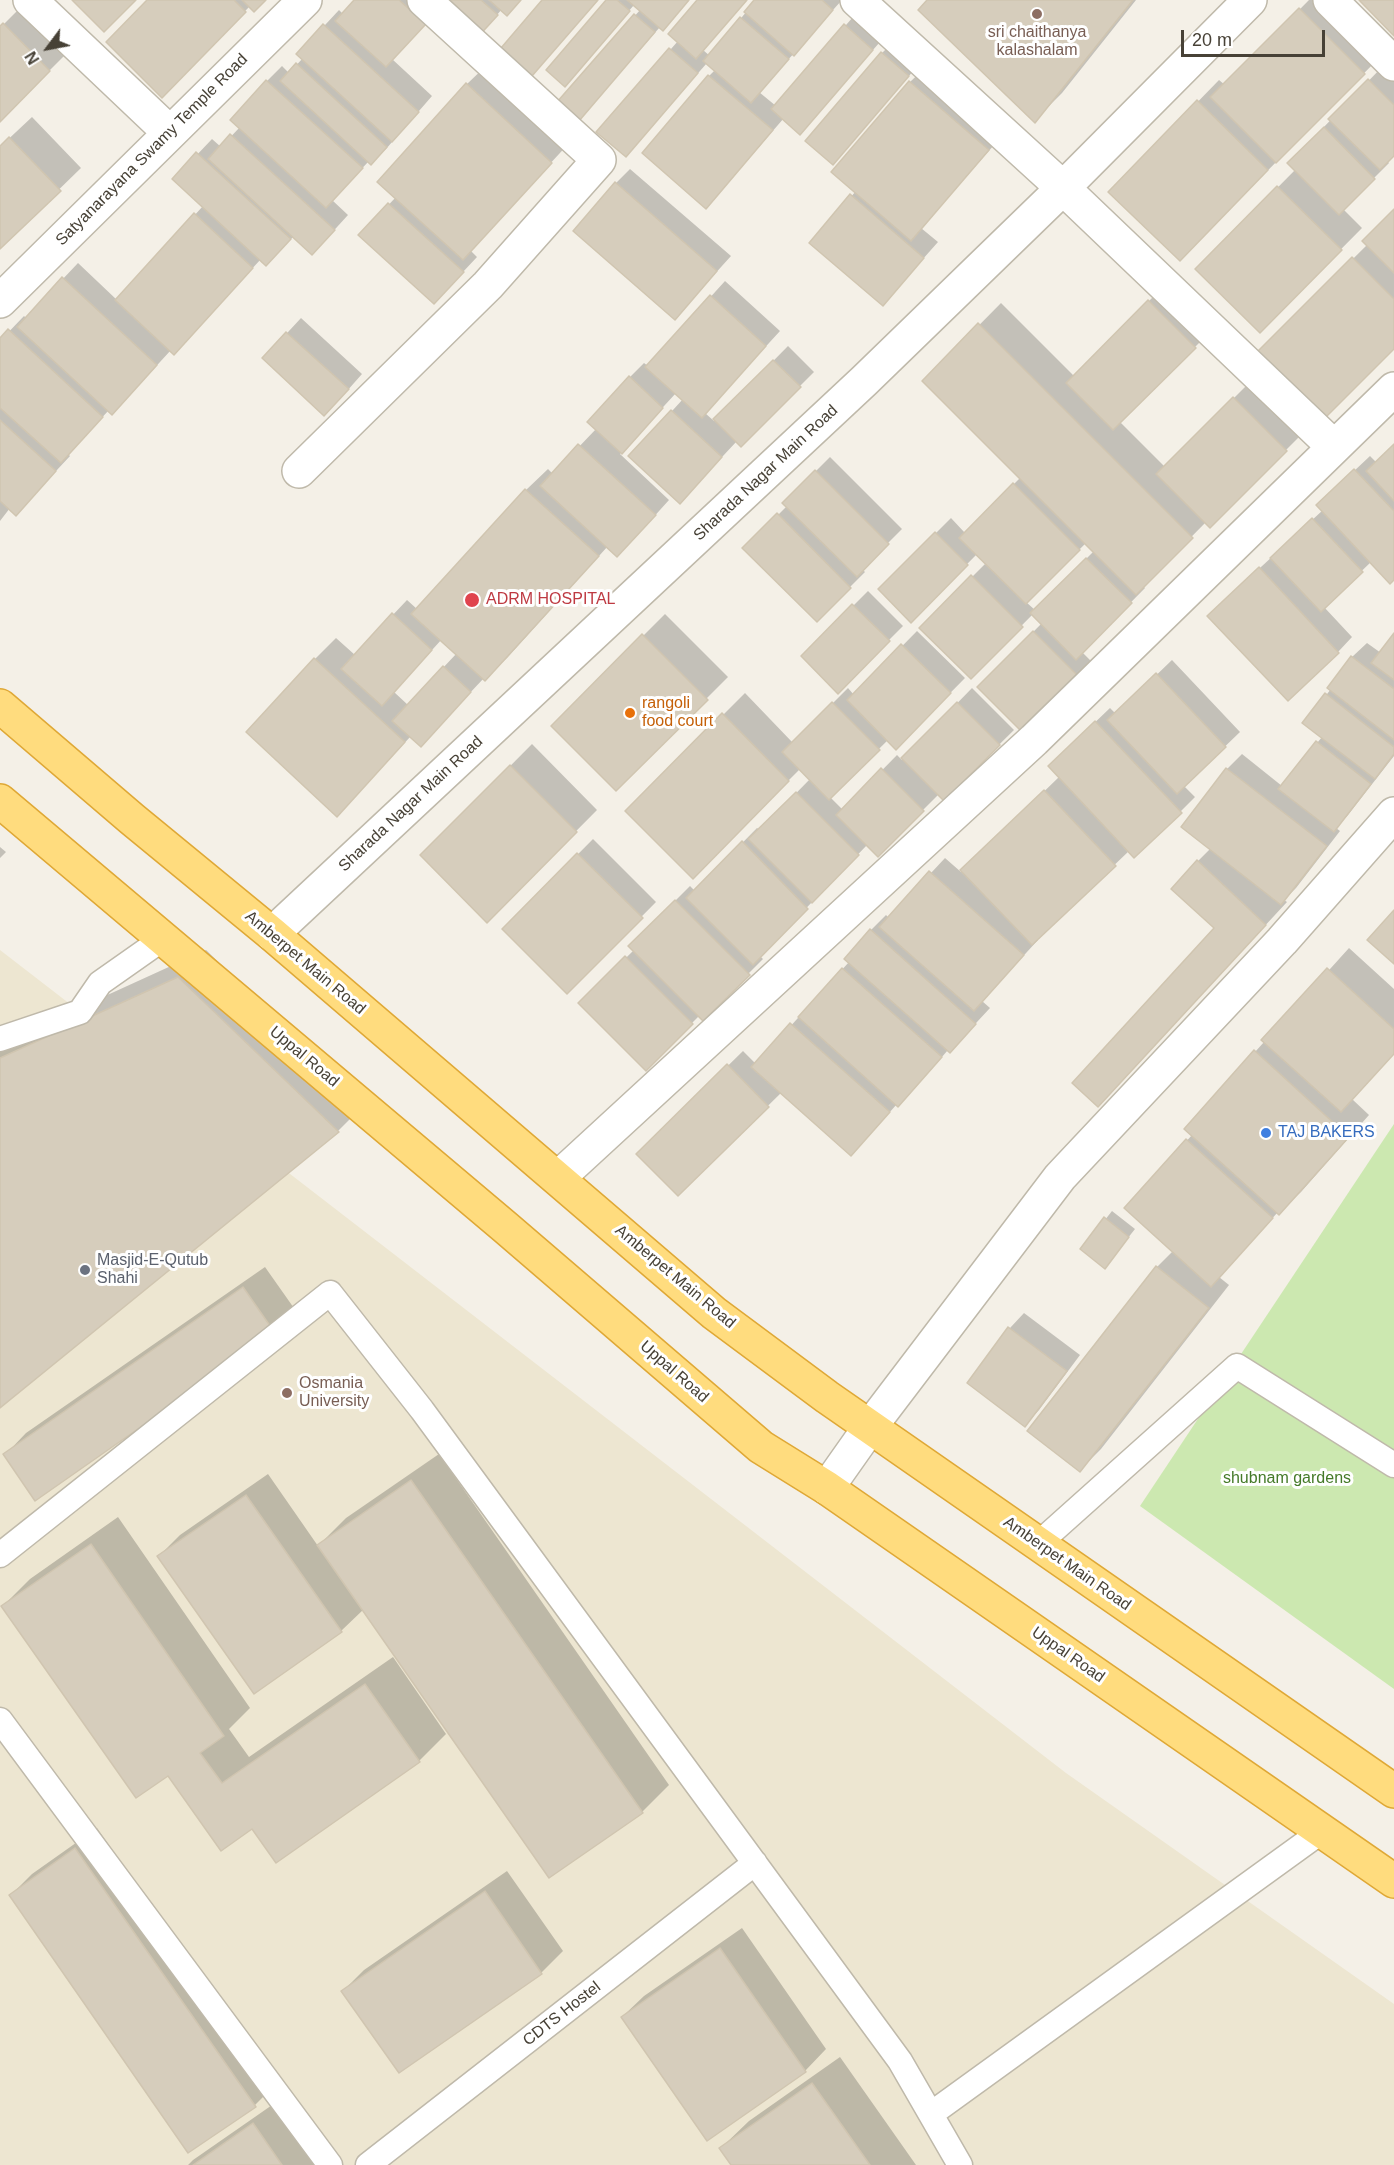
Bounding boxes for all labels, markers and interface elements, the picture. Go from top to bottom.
marker: sri chaithanya kalashalam [1030,7,1044,21]
north arrow [18,18,78,78]
scale bar [1184,18,1328,56]
place label: sri chaithanya kalashalam [988,23,1086,61]
text: 20 m [1192,30,1232,50]
text: N [22,48,43,67]
street label: Satyanarayana Swamy Temple Road [52,50,252,250]
street label: Sharada Nagar Main Road [690,401,842,545]
place label: ADRM HOSPITAL [486,590,616,610]
marker: ADRM HOSPITAL [463,591,481,609]
place label: rangoli food court [642,694,713,732]
marker: rangoli food court [623,706,637,720]
street label: Sharada Nagar Main Road [335,732,487,876]
street label: Amberpet Main Road [241,907,369,1019]
street label: Uppal Road [265,1022,343,1092]
place label: TAJ BAKERS [1278,1123,1375,1143]
marker: TAJ BAKERS [1259,1126,1273,1140]
street label: Amberpet Main Road [611,1221,739,1333]
place label: Masjid-E-Qutub Shahi [97,1251,208,1289]
marker: Masjid-E-Qutub Shahi [78,1263,92,1277]
street label: Uppal Road [636,1337,712,1407]
place label: Osmania University [299,1374,369,1412]
marker: Osmania University [280,1386,294,1400]
park label: shubnam gardens [1223,1469,1351,1489]
street label: Amberpet Main Road [1000,1513,1134,1615]
street label: Uppal Road [1028,1623,1108,1687]
street label: CDTS Hostel [519,1978,605,2050]

